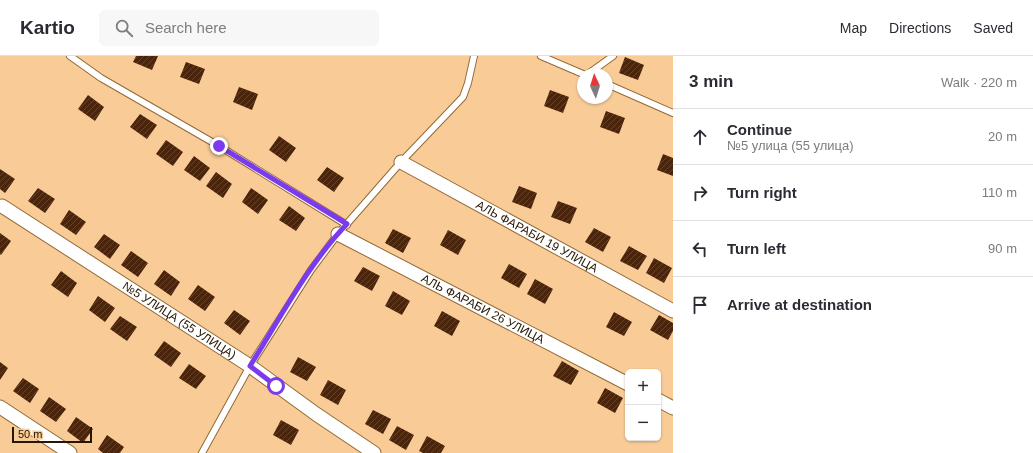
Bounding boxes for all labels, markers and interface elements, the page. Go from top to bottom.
search box [99,10,379,46]
text: Kartio [20,17,75,38]
icon: search [113,17,135,39]
text: Search here [145,19,227,36]
text: Map [840,20,867,36]
text: Directions [889,20,951,36]
text: Saved [973,20,1013,36]
north arrow [577,68,613,104]
text: 3 min [689,72,733,91]
text: Walk · 220 m [941,75,1017,90]
text: Continue [727,121,792,138]
icon: ahead [689,126,711,148]
text: 20 m [988,129,1017,144]
route end [210,137,228,155]
text: №5 улица (55 улица) [727,138,854,153]
icon: right [689,182,711,204]
text: Turn right [727,184,797,201]
text: 110 m [982,185,1017,200]
street label: АЛЬ ФАРАБИ 19 УЛИЦА [474,197,600,275]
icon: left [689,238,711,260]
text: Turn left [727,240,786,257]
text: 90 m [988,241,1017,256]
street label: АЛЬ ФАРАБИ 26 УЛИЦА [419,271,547,346]
street label: №5 УЛИЦА (55 УЛИЦА) [120,279,239,362]
icon: arrive [689,294,711,316]
text: Arrive at destination [727,296,872,313]
map controls [625,369,661,441]
button: + [625,369,661,405]
route start [267,377,285,395]
button: − [625,405,661,441]
scale bar [12,425,92,444]
text: 50 m [18,428,42,440]

